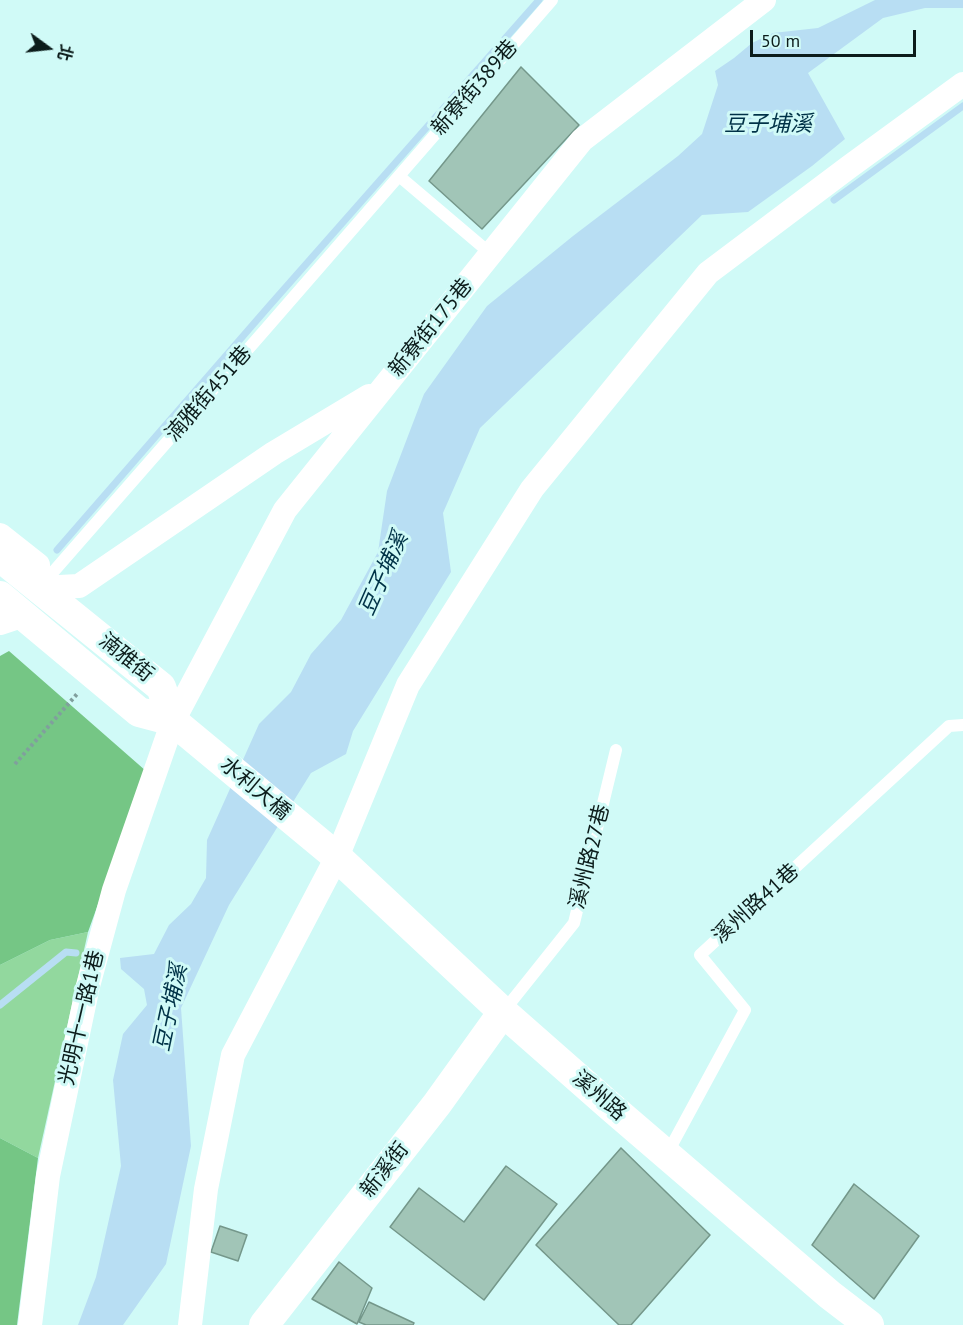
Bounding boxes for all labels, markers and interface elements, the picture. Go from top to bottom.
north arrow [18,18,78,78]
scale bar [753,18,920,56]
text: 50 m [761,29,800,52]
street label: 新寮街389巷 [427,35,523,141]
text: 北 [54,42,77,63]
water label: 豆子埔溪 [724,112,812,138]
street label: 新寮街175巷 [384,274,478,382]
street label: 湳雅街451巷 [161,341,257,447]
water label: 豆子埔溪 [354,528,414,620]
street label: 湳雅街 [94,628,158,688]
street label: 水利大橋 [215,752,295,826]
street label: 溪州路27巷 [565,802,615,912]
street label: 溪州路41巷 [708,859,804,949]
street label: 光明十一路1巷 [54,948,110,1088]
water label: 豆子埔溪 [149,962,193,1054]
street label: 溪州路 [567,1066,631,1126]
street label: 新溪街 [356,1137,414,1203]

